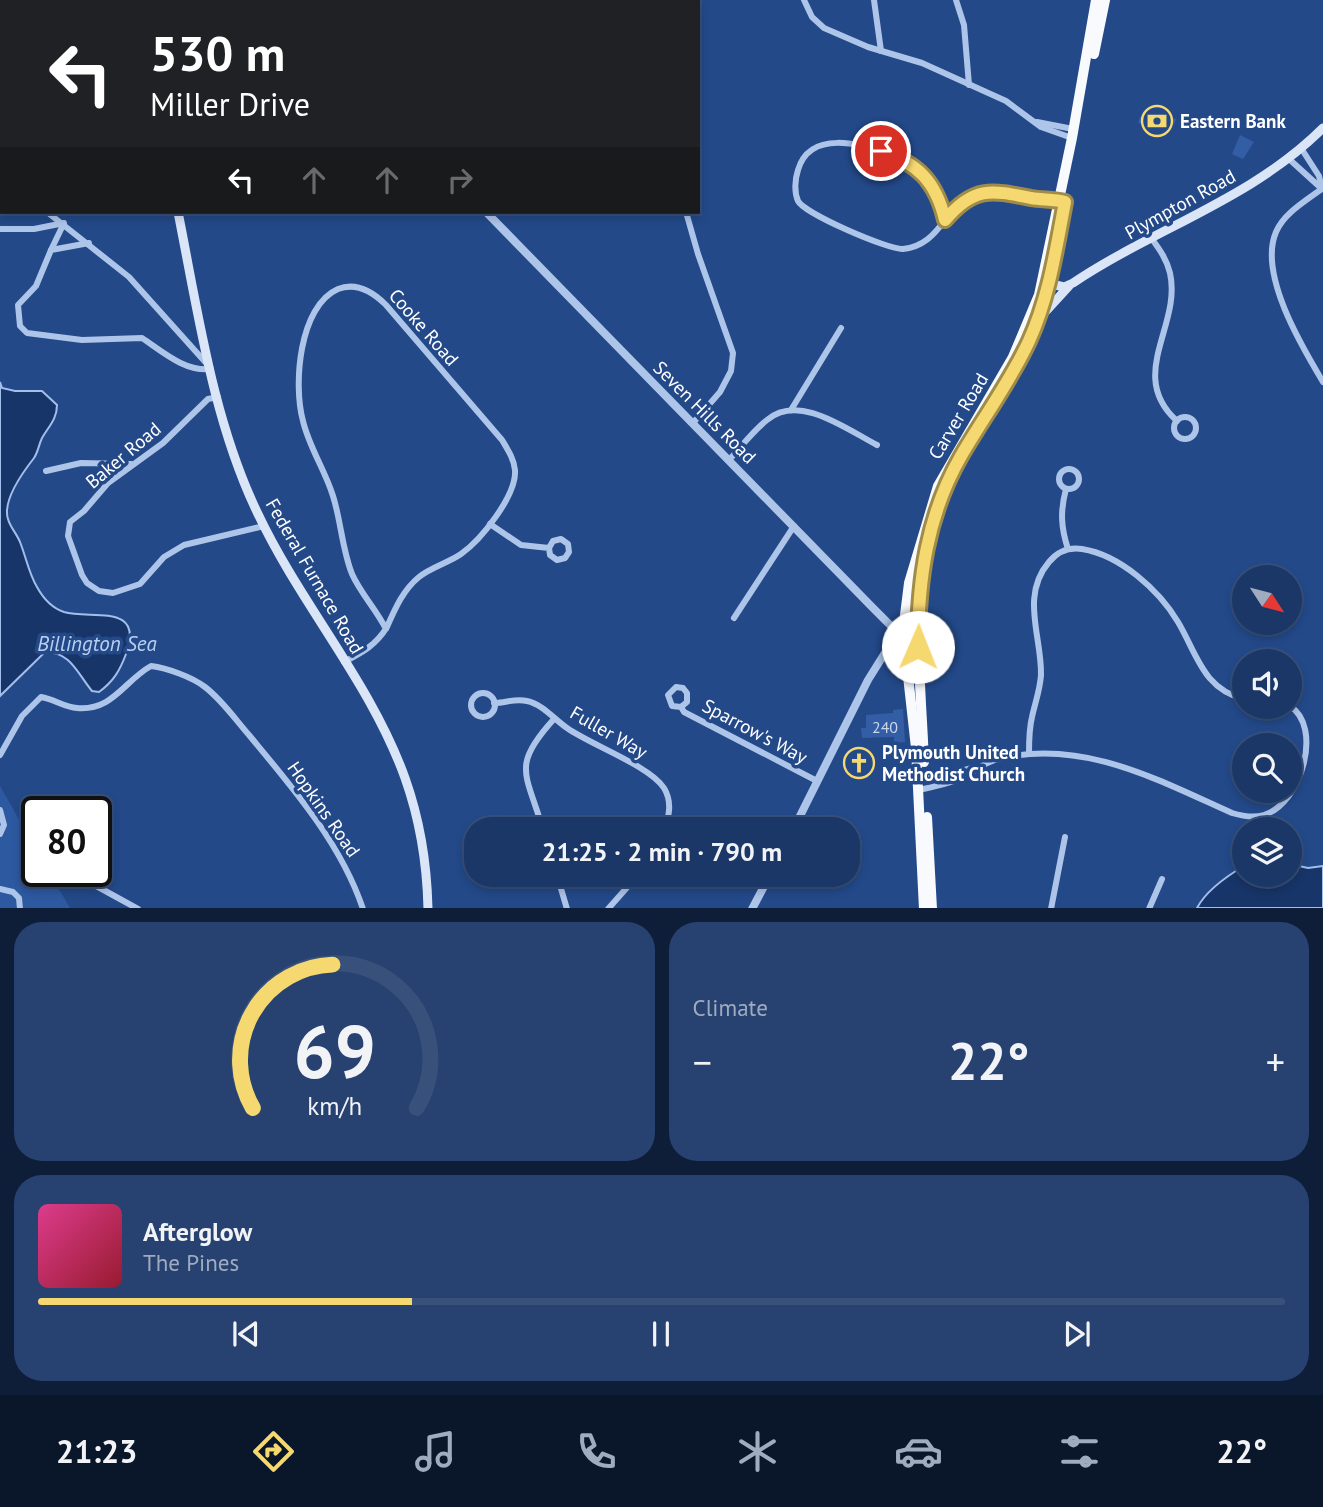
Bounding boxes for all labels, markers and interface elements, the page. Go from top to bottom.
text: 530 m [150,21,285,85]
icon: left [35,28,126,119]
text: Miller Drive [150,83,310,125]
bank icon: Eastern Bank [1140,104,1174,138]
place label: Eastern Bank [1180,109,1286,133]
pin [851,121,911,181]
icon: arrive [862,132,900,170]
icon: left [222,161,260,199]
icon: ahead [295,161,333,199]
icon: ahead [368,161,406,199]
icon: right [441,161,479,199]
street label: Plympton Road [1120,164,1240,244]
street label: Cooke Road [384,284,464,370]
street label: Seven Hills Road [649,356,761,468]
street label: Carver Road [923,368,993,464]
street label: Baker Road [81,417,165,493]
street label: Federal Furnace Road [261,494,369,658]
north arrow [1232,565,1302,635]
map controls [1232,565,1302,887]
position arrow [881,610,955,684]
water label: Billington Sea [37,630,158,657]
button: sound [1232,649,1302,719]
street label: Sparrow's Way [698,693,812,769]
street label: Fuller Way [566,700,652,764]
house number: 240 [872,717,898,737]
button: search [1232,733,1302,803]
place label: Plymouth United Methodist Church [882,740,1025,786]
church icon: Plymouth United Methodist Church [842,746,876,780]
street label: Hopkins Road [282,757,366,861]
speed limit sign: 80 [21,796,112,887]
button: layers [1232,817,1302,887]
text: 21:25 · 2 min · 790 m [542,835,782,868]
text: Climate [693,993,768,1022]
text: 69 [293,1004,376,1098]
text: 22° [948,1027,1030,1094]
text: − [693,1037,712,1086]
text: + [1266,1037,1285,1086]
text: km/h [307,1089,362,1121]
text: Afterglow [143,1215,252,1248]
text: The Pines [143,1248,239,1277]
icon: previous [227,1315,265,1353]
icon: pause [642,1315,680,1353]
icon: next [1058,1315,1096,1353]
icon: directions [249,1427,298,1476]
icon: music [411,1427,460,1476]
icon: phone [572,1427,621,1476]
icon: climate [733,1427,782,1476]
icon: car [894,1427,943,1476]
icon: filters [1055,1427,1104,1476]
text: 21:23 [56,1430,137,1472]
text: 22° [1217,1430,1267,1472]

